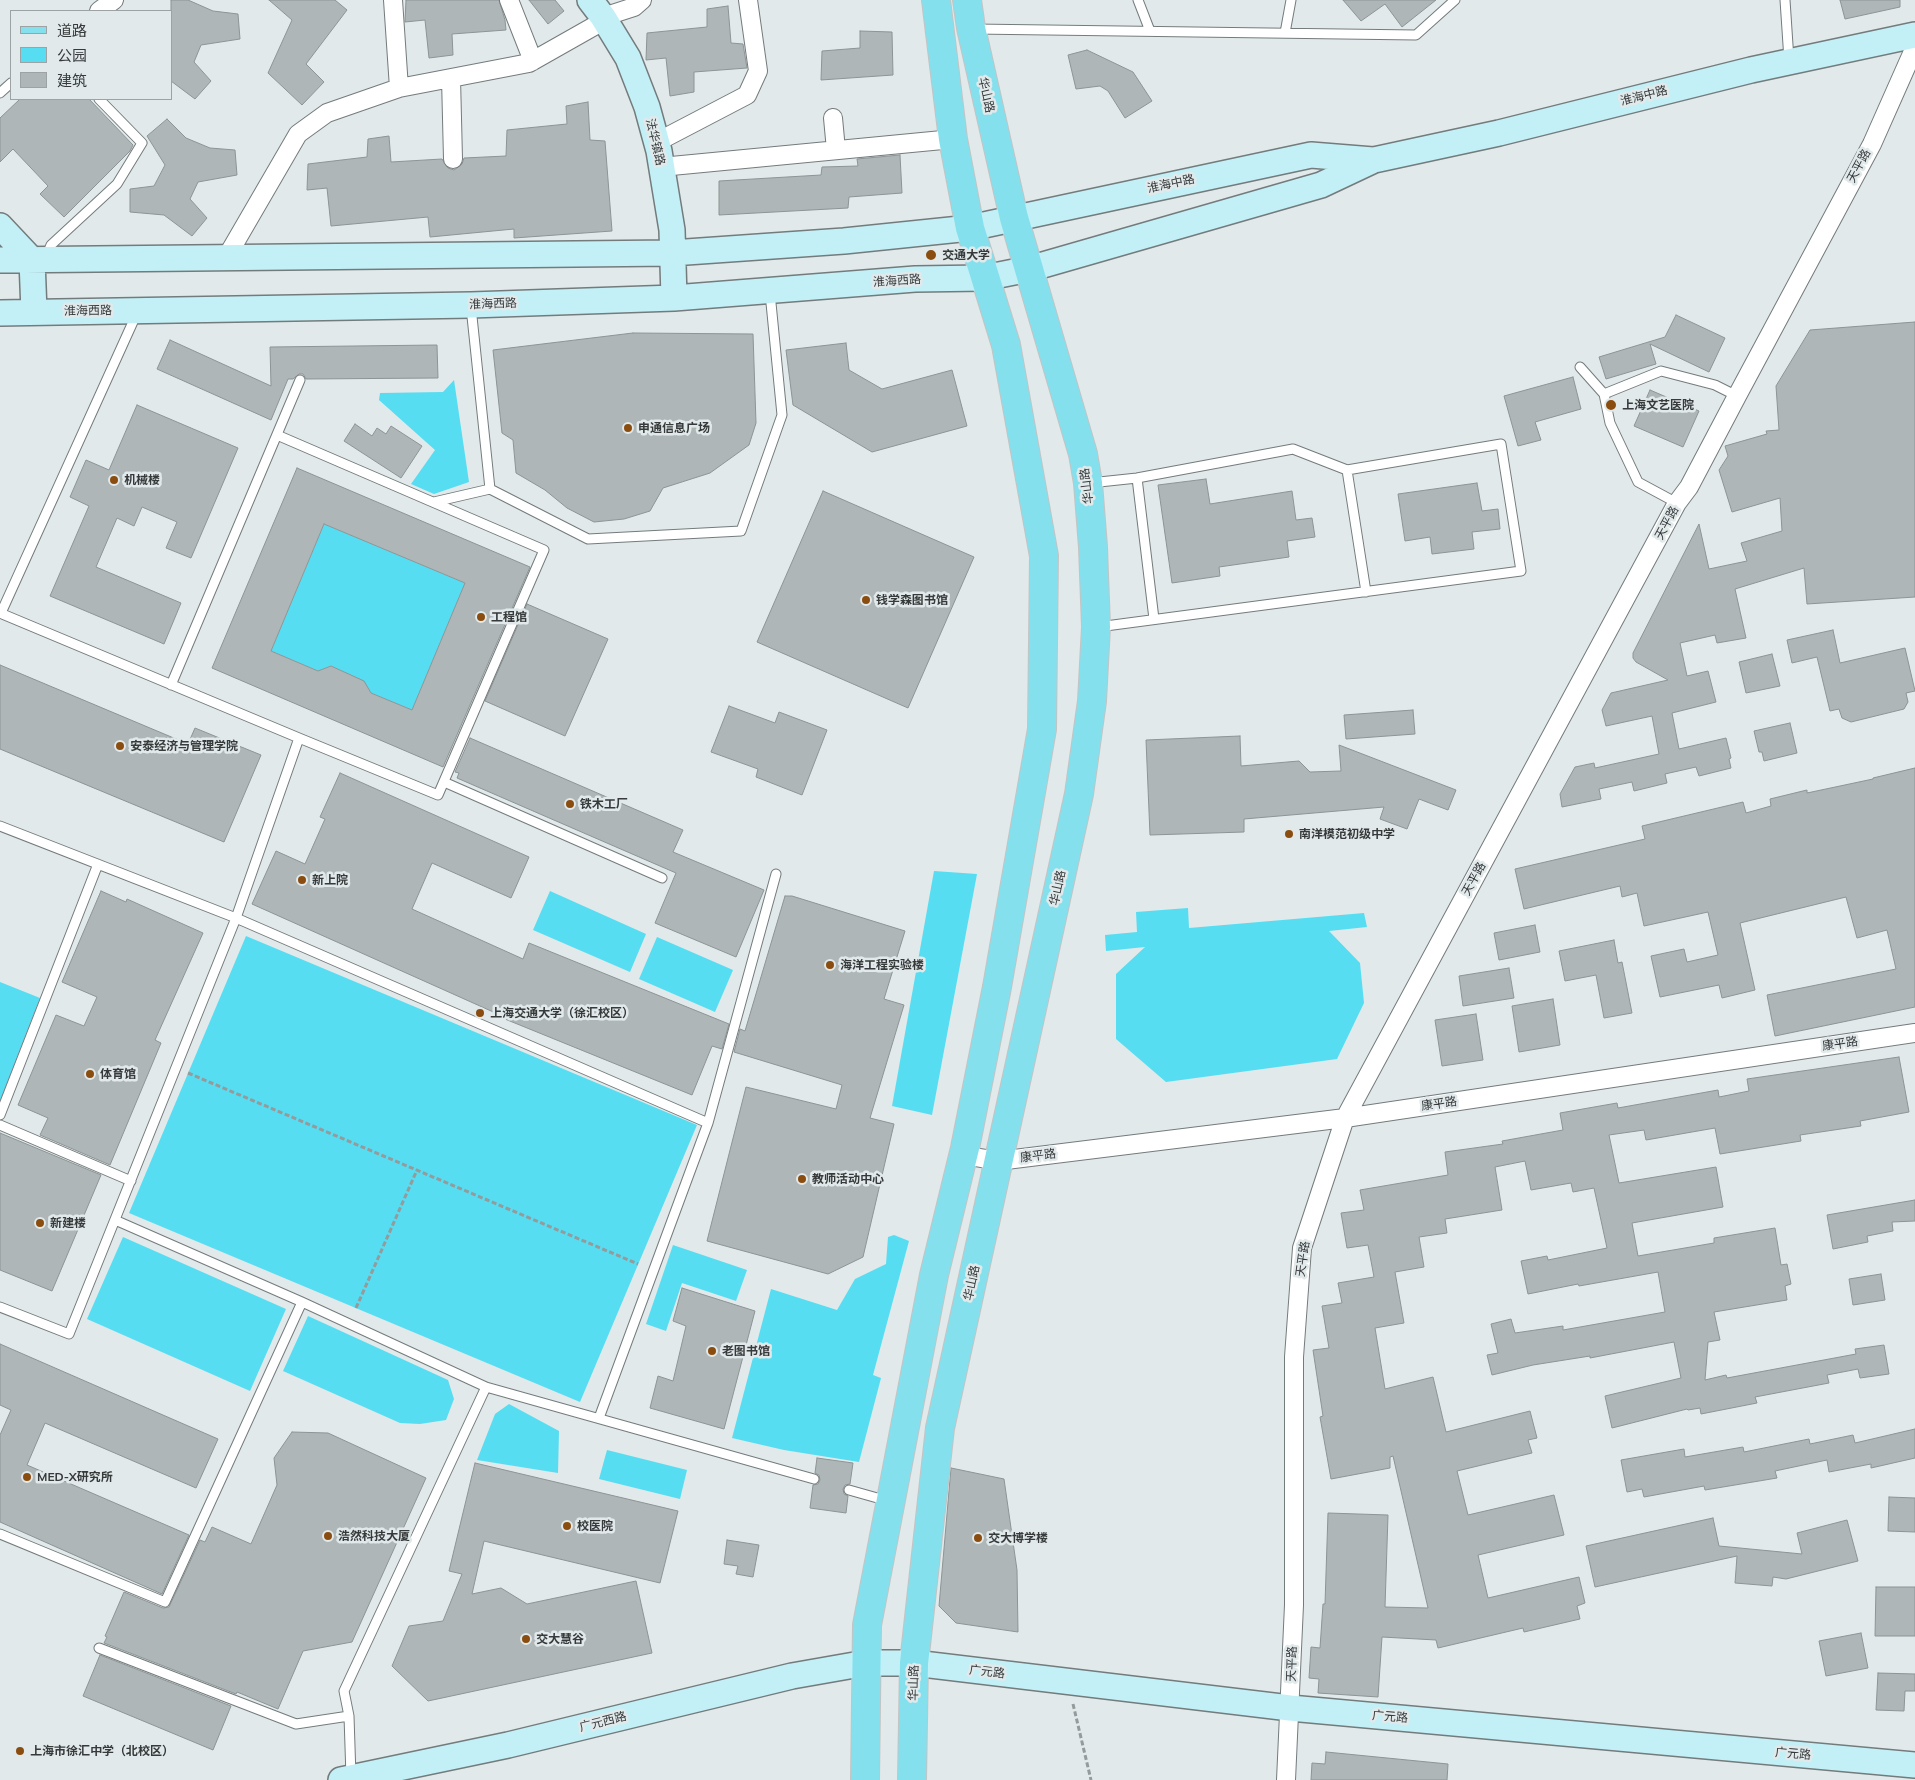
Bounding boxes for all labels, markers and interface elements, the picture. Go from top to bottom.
legend [10,10,172,100]
text: 道路 [57,21,87,40]
text: 公园 [57,46,87,65]
text: 建筑 [57,71,87,90]
street label: 华山路 [975,76,997,114]
street label: 淮海中路 [1619,83,1669,109]
street label: 法华镇路 [643,117,667,167]
street label: 天平路 [1844,147,1874,185]
street label: 淮海中路 [1146,172,1196,196]
marker: 交通大学 [924,248,938,262]
place label: 交通大学 [942,248,990,262]
street label: 淮海西路 [873,272,921,290]
street label: 淮海西路 [469,296,517,312]
street label: 淮海西路 [64,303,112,319]
marker: 上海文艺医院 [1604,398,1618,412]
place label: 上海文艺医院 [1622,398,1694,412]
place label: 申通信息广场 [638,421,710,435]
marker: 申通信息广场 [622,422,634,434]
street label: 华山路 [1078,467,1096,505]
place label: 机械楼 [124,473,160,487]
marker: 机械楼 [108,474,120,486]
street label: 天平路 [1652,504,1682,542]
place label: 钱学森图书馆 [876,593,948,607]
marker: 钱学森图书馆 [860,594,872,606]
place label: 工程馆 [491,610,527,624]
marker: 工程馆 [475,611,487,623]
place label: 安泰经济与管理学院 [130,739,238,753]
marker: 安泰经济与管理学院 [114,740,126,752]
place label: 铁木工厂 [580,797,628,811]
marker: 铁木工厂 [564,798,576,810]
place label: 南洋模范初级中学 [1299,827,1395,841]
marker: 南洋模范初级中学 [1283,828,1295,840]
street label: 天平路 [1459,860,1489,898]
street label: 华山路 [1047,869,1069,907]
place label: 新上院 [312,873,348,887]
marker: 新上院 [296,874,308,886]
place label: 海洋工程实验楼 [840,958,924,972]
marker: 海洋工程实验楼 [824,959,836,971]
place label: 上海交通大学（徐汇校区） [490,1006,634,1020]
marker: 上海交通大学（徐汇校区） [474,1007,486,1019]
street label: 康平路 [1821,1034,1859,1054]
place label: 体育馆 [100,1067,136,1081]
marker: 体育馆 [84,1068,96,1080]
street label: 康平路 [1420,1094,1458,1114]
street label: 康平路 [1019,1147,1057,1165]
place label: 教师活动中心 [812,1172,884,1186]
marker: 教师活动中心 [796,1173,808,1185]
place label: 新建楼 [50,1216,86,1230]
marker: 新建楼 [34,1217,46,1229]
street label: 天平路 [1293,1240,1313,1278]
street label: 华山路 [961,1264,983,1302]
place label: 老图书馆 [722,1344,770,1358]
marker: 老图书馆 [706,1345,718,1357]
place label: MED-X研究所 [37,1470,113,1484]
marker: MED-X研究所 [21,1471,33,1483]
place label: 校医院 [577,1519,613,1533]
marker: 校医院 [561,1520,573,1532]
place label: 浩然科技大厦 [338,1529,410,1543]
marker: 浩然科技大厦 [322,1530,334,1542]
place label: 交大博学楼 [988,1531,1048,1545]
marker: 交大博学楼 [972,1532,984,1544]
place label: 交大慧谷 [536,1632,584,1646]
marker: 交大慧谷 [520,1633,532,1645]
street label: 天平路 [1284,1646,1300,1682]
street label: 广元路 [968,1663,1006,1681]
street label: 华山路 [906,1665,922,1701]
street label: 广元路 [1371,1708,1409,1726]
street label: 广元西路 [578,1709,628,1735]
place label: 上海市徐汇中学（北校区） [30,1744,174,1758]
marker: 上海市徐汇中学（北校区） [14,1745,26,1757]
street label: 广元路 [1774,1745,1812,1763]

